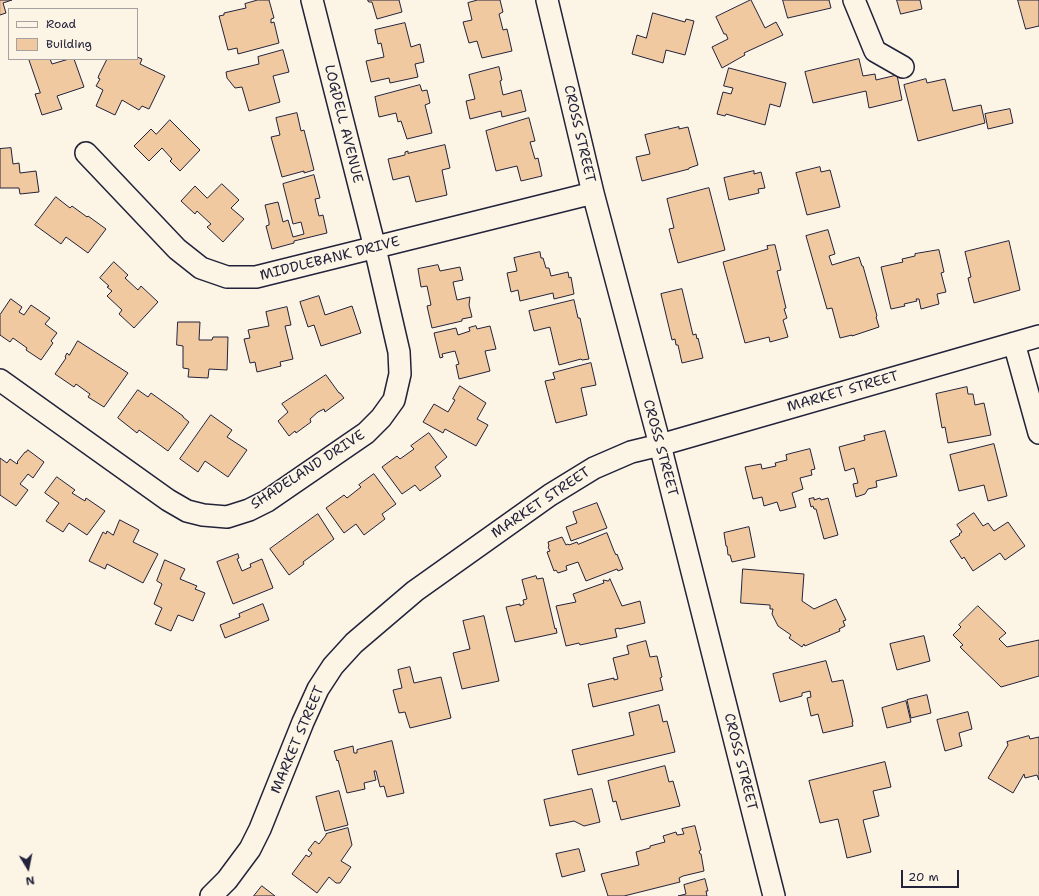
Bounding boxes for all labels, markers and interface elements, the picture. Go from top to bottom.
legend [8,8,138,60]
text: Road [46,16,76,32]
text: Building [46,36,92,52]
street label: LOGDELL AVENUE [320,63,366,185]
street label: CROSS STREET [560,84,598,184]
street label: MIDDLEBANK DRIVE [258,233,402,285]
street label: MARKET STREET [785,368,901,416]
street label: CROSS STREET [639,398,681,498]
street label: SHADELAND DRIVE [248,427,368,513]
street label: MARKET STREET [489,464,593,542]
street label: MARKET STREET [268,684,328,796]
street label: CROSS STREET [720,712,760,812]
north arrow [8,848,48,888]
scale bar [903,862,961,888]
text: 20 m [908,869,939,885]
text: N [25,872,36,888]

